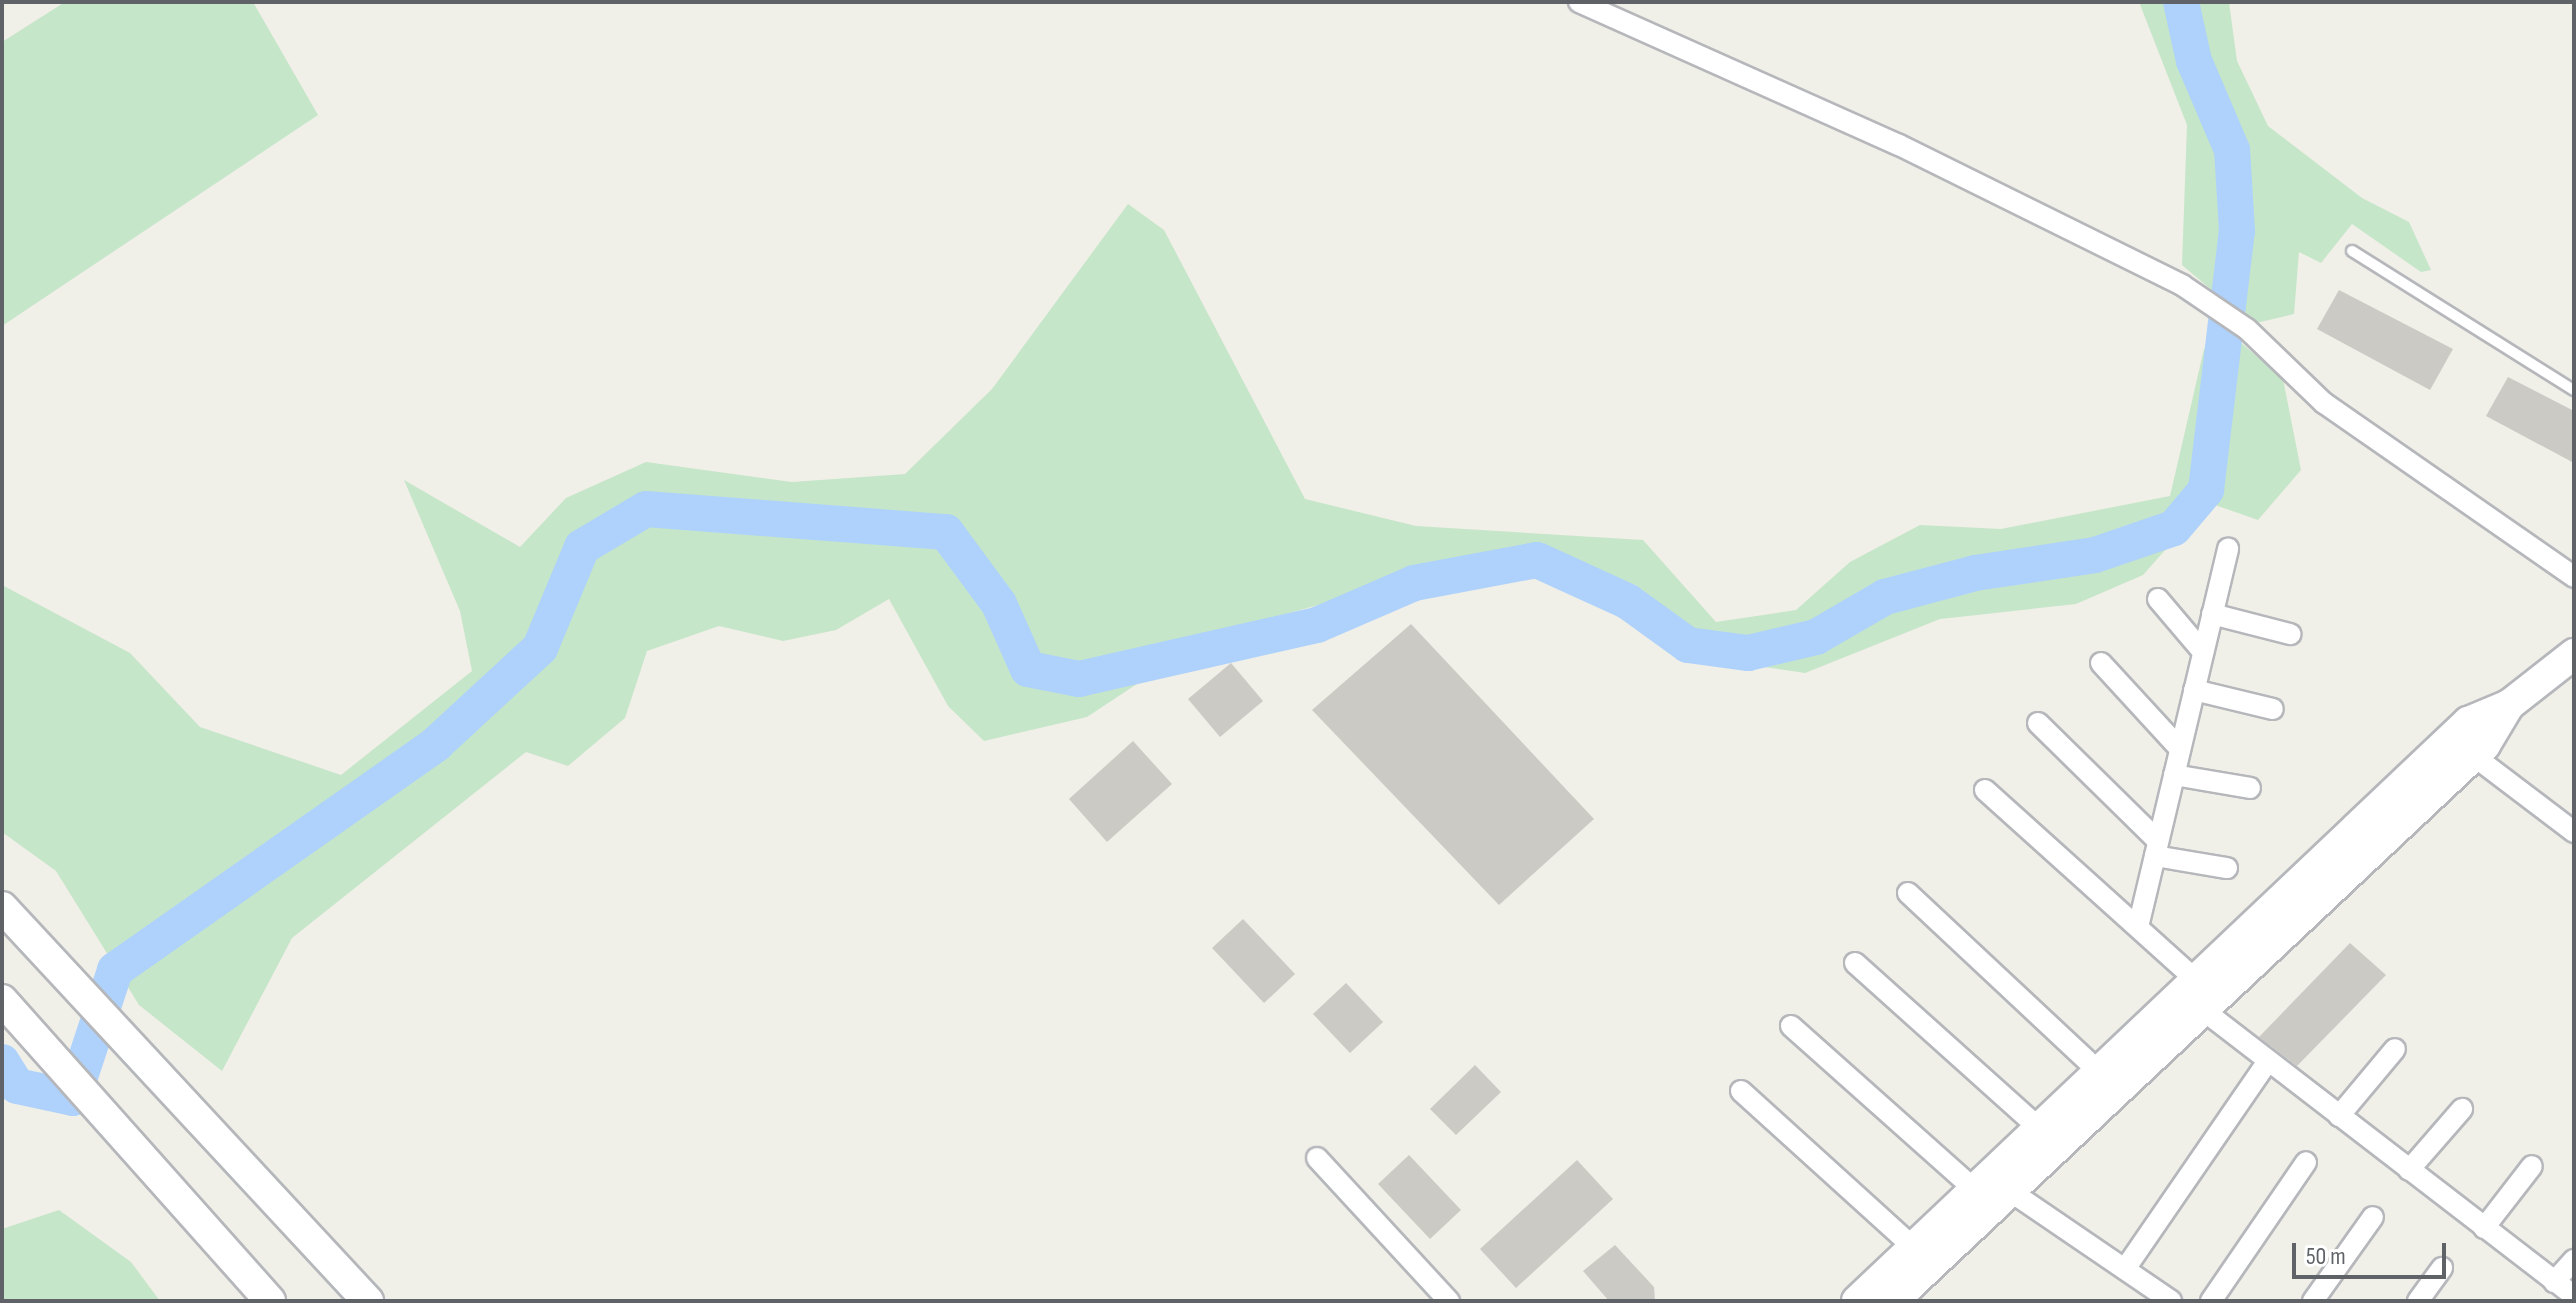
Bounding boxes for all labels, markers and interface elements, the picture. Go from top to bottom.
scale bar [2296,1227,2450,1277]
text: 50 m [2306,1242,2346,1271]

